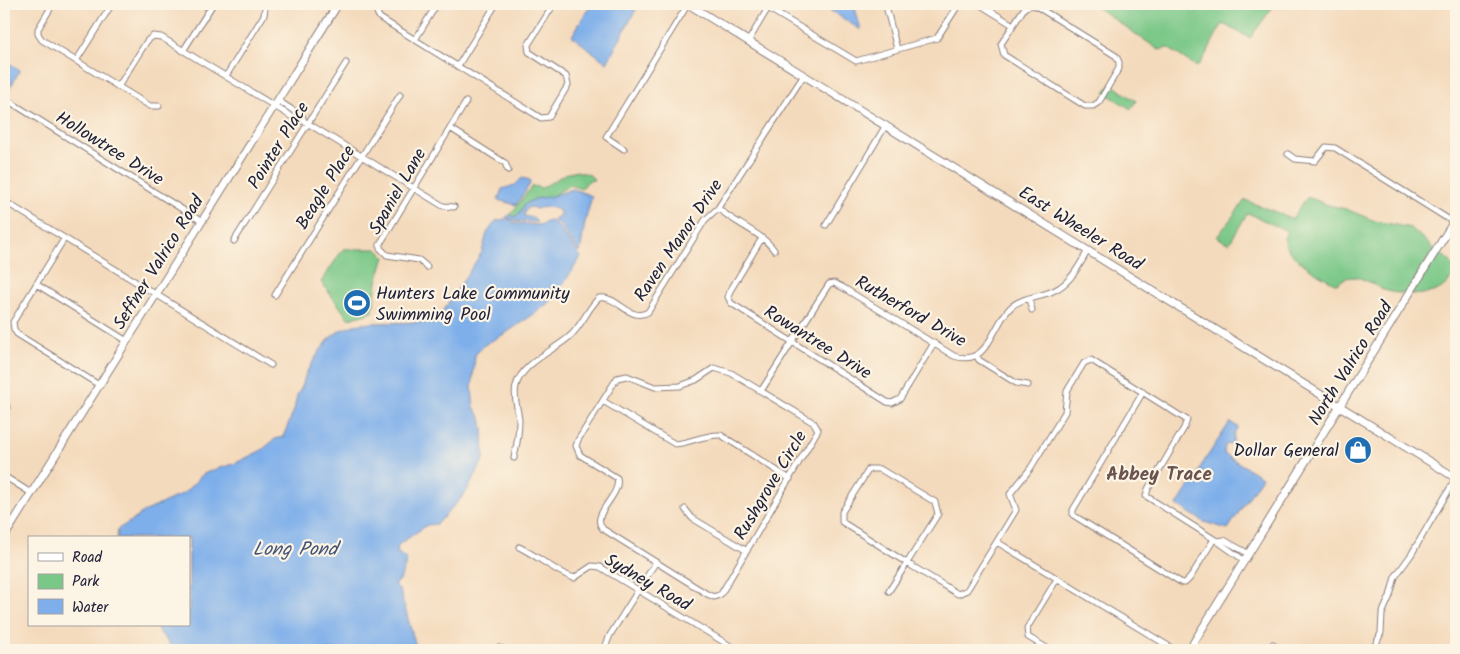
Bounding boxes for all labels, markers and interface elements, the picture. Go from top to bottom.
street label: Pointer Place [241,96,318,195]
street label: Hollowtree Drive [49,104,169,194]
street label: Beagle Place [289,140,364,236]
street label: Spaniel Lane [362,143,435,241]
street label: Raven Manor Drive [627,174,731,308]
street label: East Wheeler Road [1012,179,1149,280]
street label: Seffner Valrico Road [106,189,213,336]
street label: Rutherford Drive [849,269,971,356]
place label: Hunters Lake Community Swimming Pool [376,280,570,330]
sports icon: Hunters Lake Community Swimming Pool [342,288,372,318]
street label: North Valrico Road [1301,295,1402,432]
street label: Rowantree Drive [757,298,877,388]
street label: Rushgrove Circle [727,425,816,546]
shop icon: Dollar General [1343,435,1373,465]
place label: Dollar General [1233,437,1340,466]
district label: Abbey Trace [1106,460,1212,490]
water label: Long Pond [253,535,342,565]
legend [28,536,190,626]
text: Road [72,546,103,570]
street label: Sydney Road [598,547,697,620]
text: Park [72,570,100,594]
text: Water [72,596,109,620]

